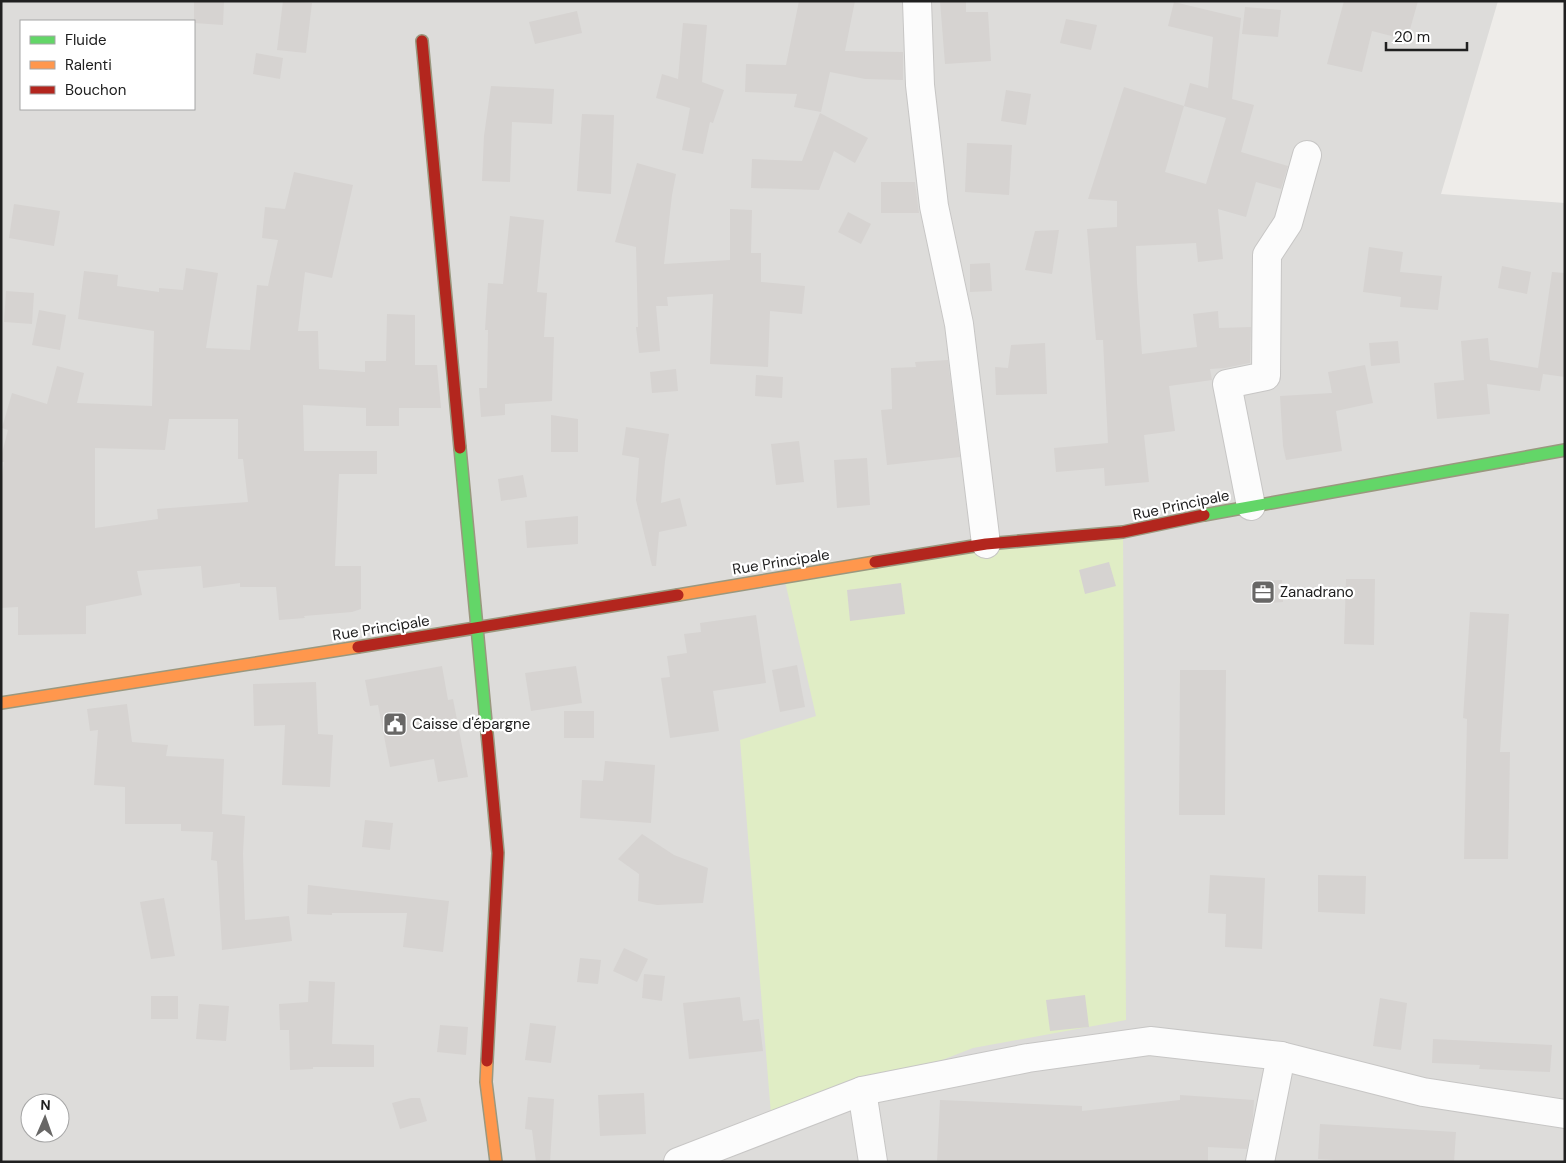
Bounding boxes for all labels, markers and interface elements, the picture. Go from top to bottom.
legend [20,20,195,110]
scale bar [1386,20,1467,52]
text: 20 m [1394,27,1430,47]
text: Fluide [65,30,107,50]
text: Ralenti [65,55,112,75]
text: Bouchon [65,80,126,100]
street label: Rue Principale [1131,485,1231,525]
street label: Rue Principale [731,544,831,580]
office icon: Zanadrano [1250,579,1276,605]
place label: Zanadrano [1280,582,1354,602]
street label: Rue Principale [331,610,431,646]
public building icon: Caisse d'épargne [382,711,408,737]
place label: Caisse d'épargne [412,714,530,734]
north arrow [20,1093,70,1143]
text: N [40,1096,51,1114]

